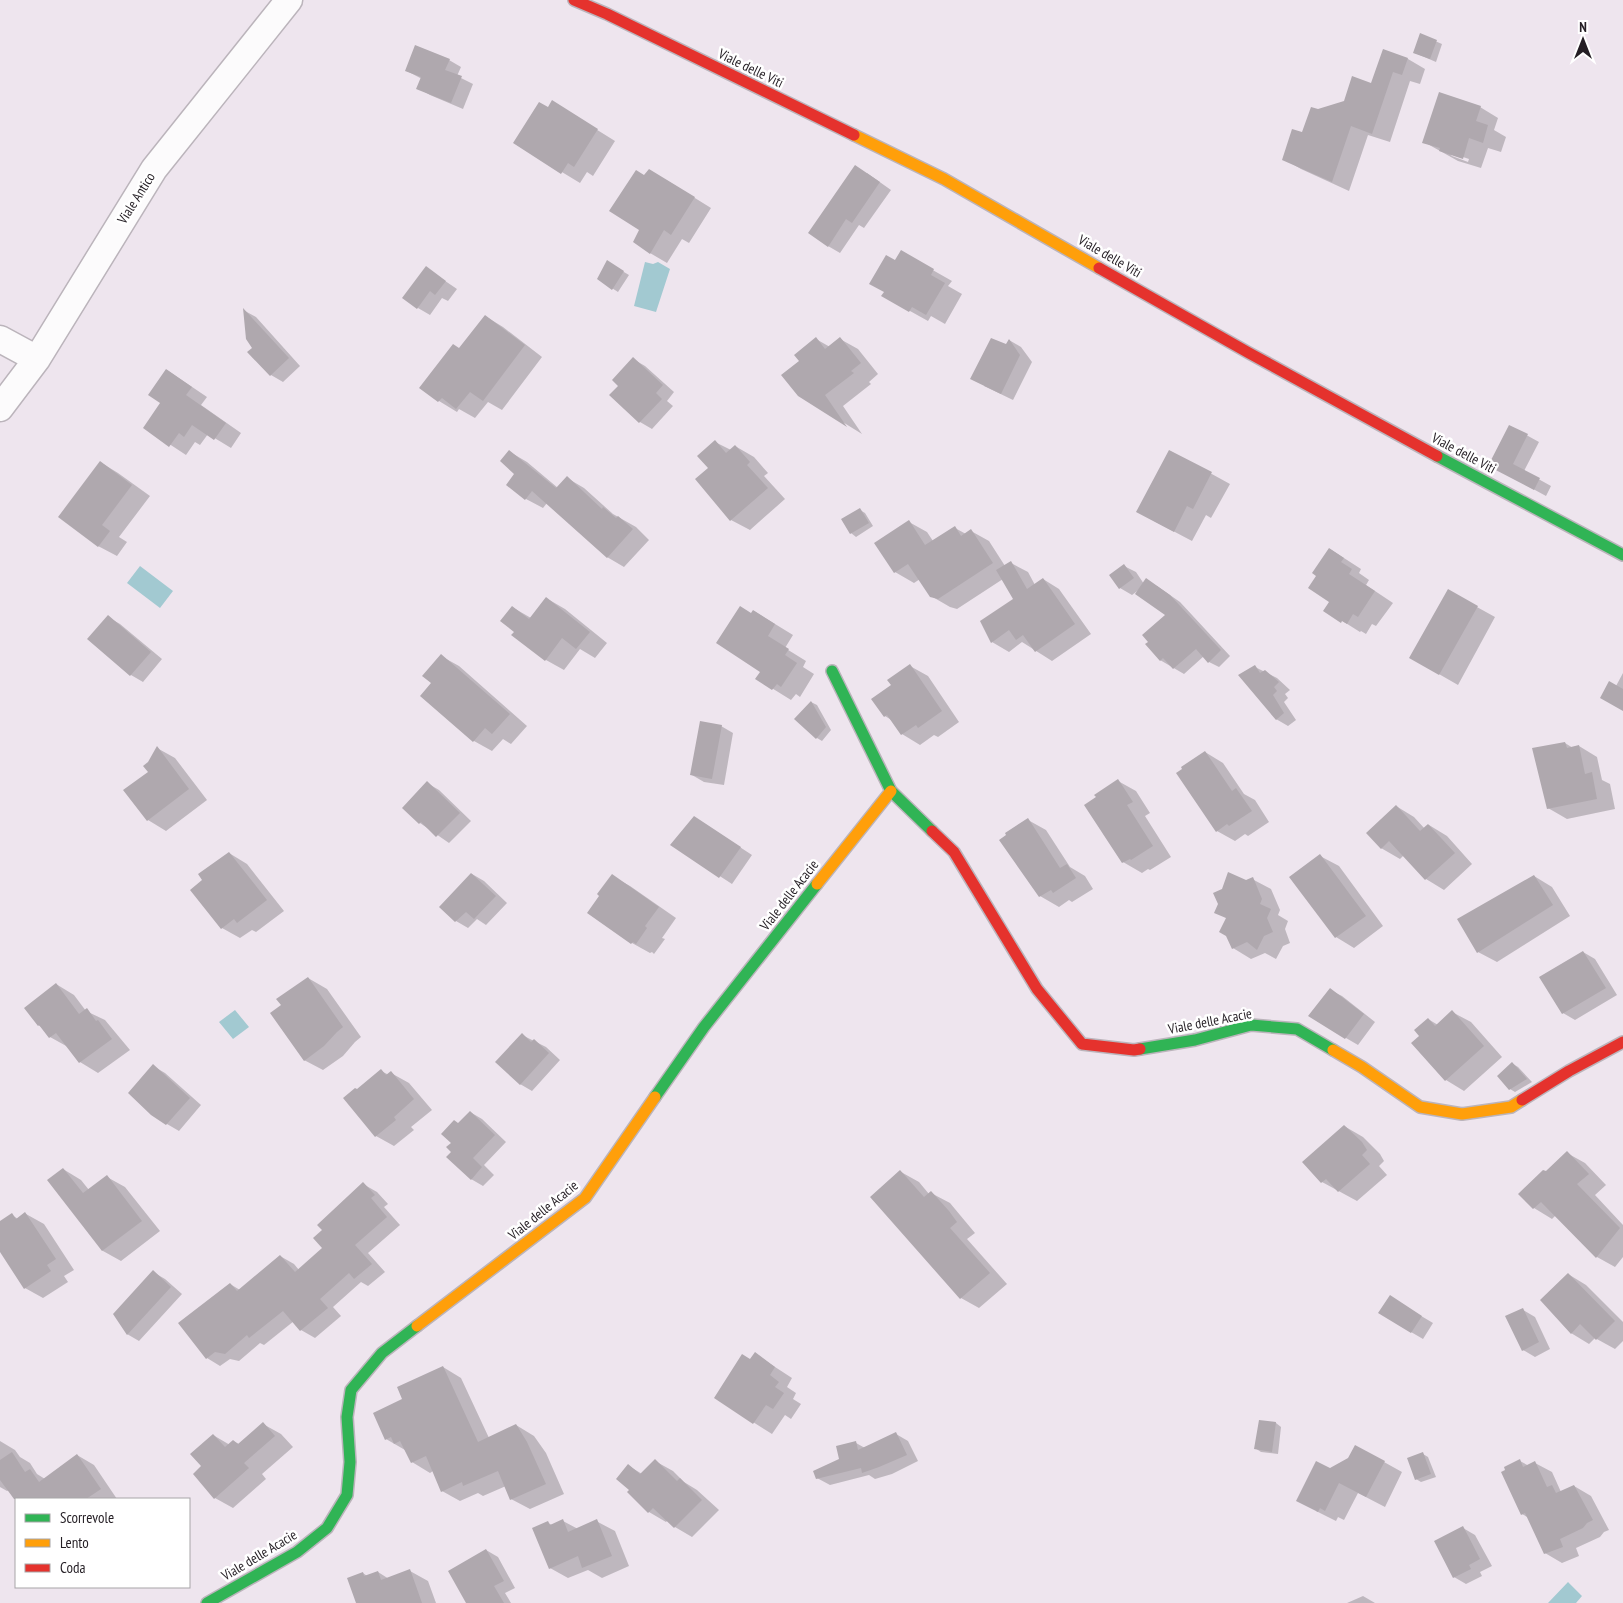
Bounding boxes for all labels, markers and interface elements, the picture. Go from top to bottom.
north arrow [1558,15,1608,65]
text: N [1579,18,1587,36]
street label: Viale delle Viti [715,44,787,92]
street label: Viale Antico [113,169,159,228]
street label: Viale delle Viti [1074,230,1145,281]
street label: Viale delle Viti [1428,428,1499,477]
street label: Viale delle Acacie [755,856,822,935]
street label: Viale delle Acacie [1166,1004,1254,1038]
street label: Viale delle Acacie [504,1176,582,1244]
legend [15,1498,190,1588]
text: Scorrevole [60,1508,114,1527]
street label: Viale delle Acacie [217,1525,300,1585]
text: Lento [60,1533,89,1552]
text: Coda [60,1558,85,1577]

